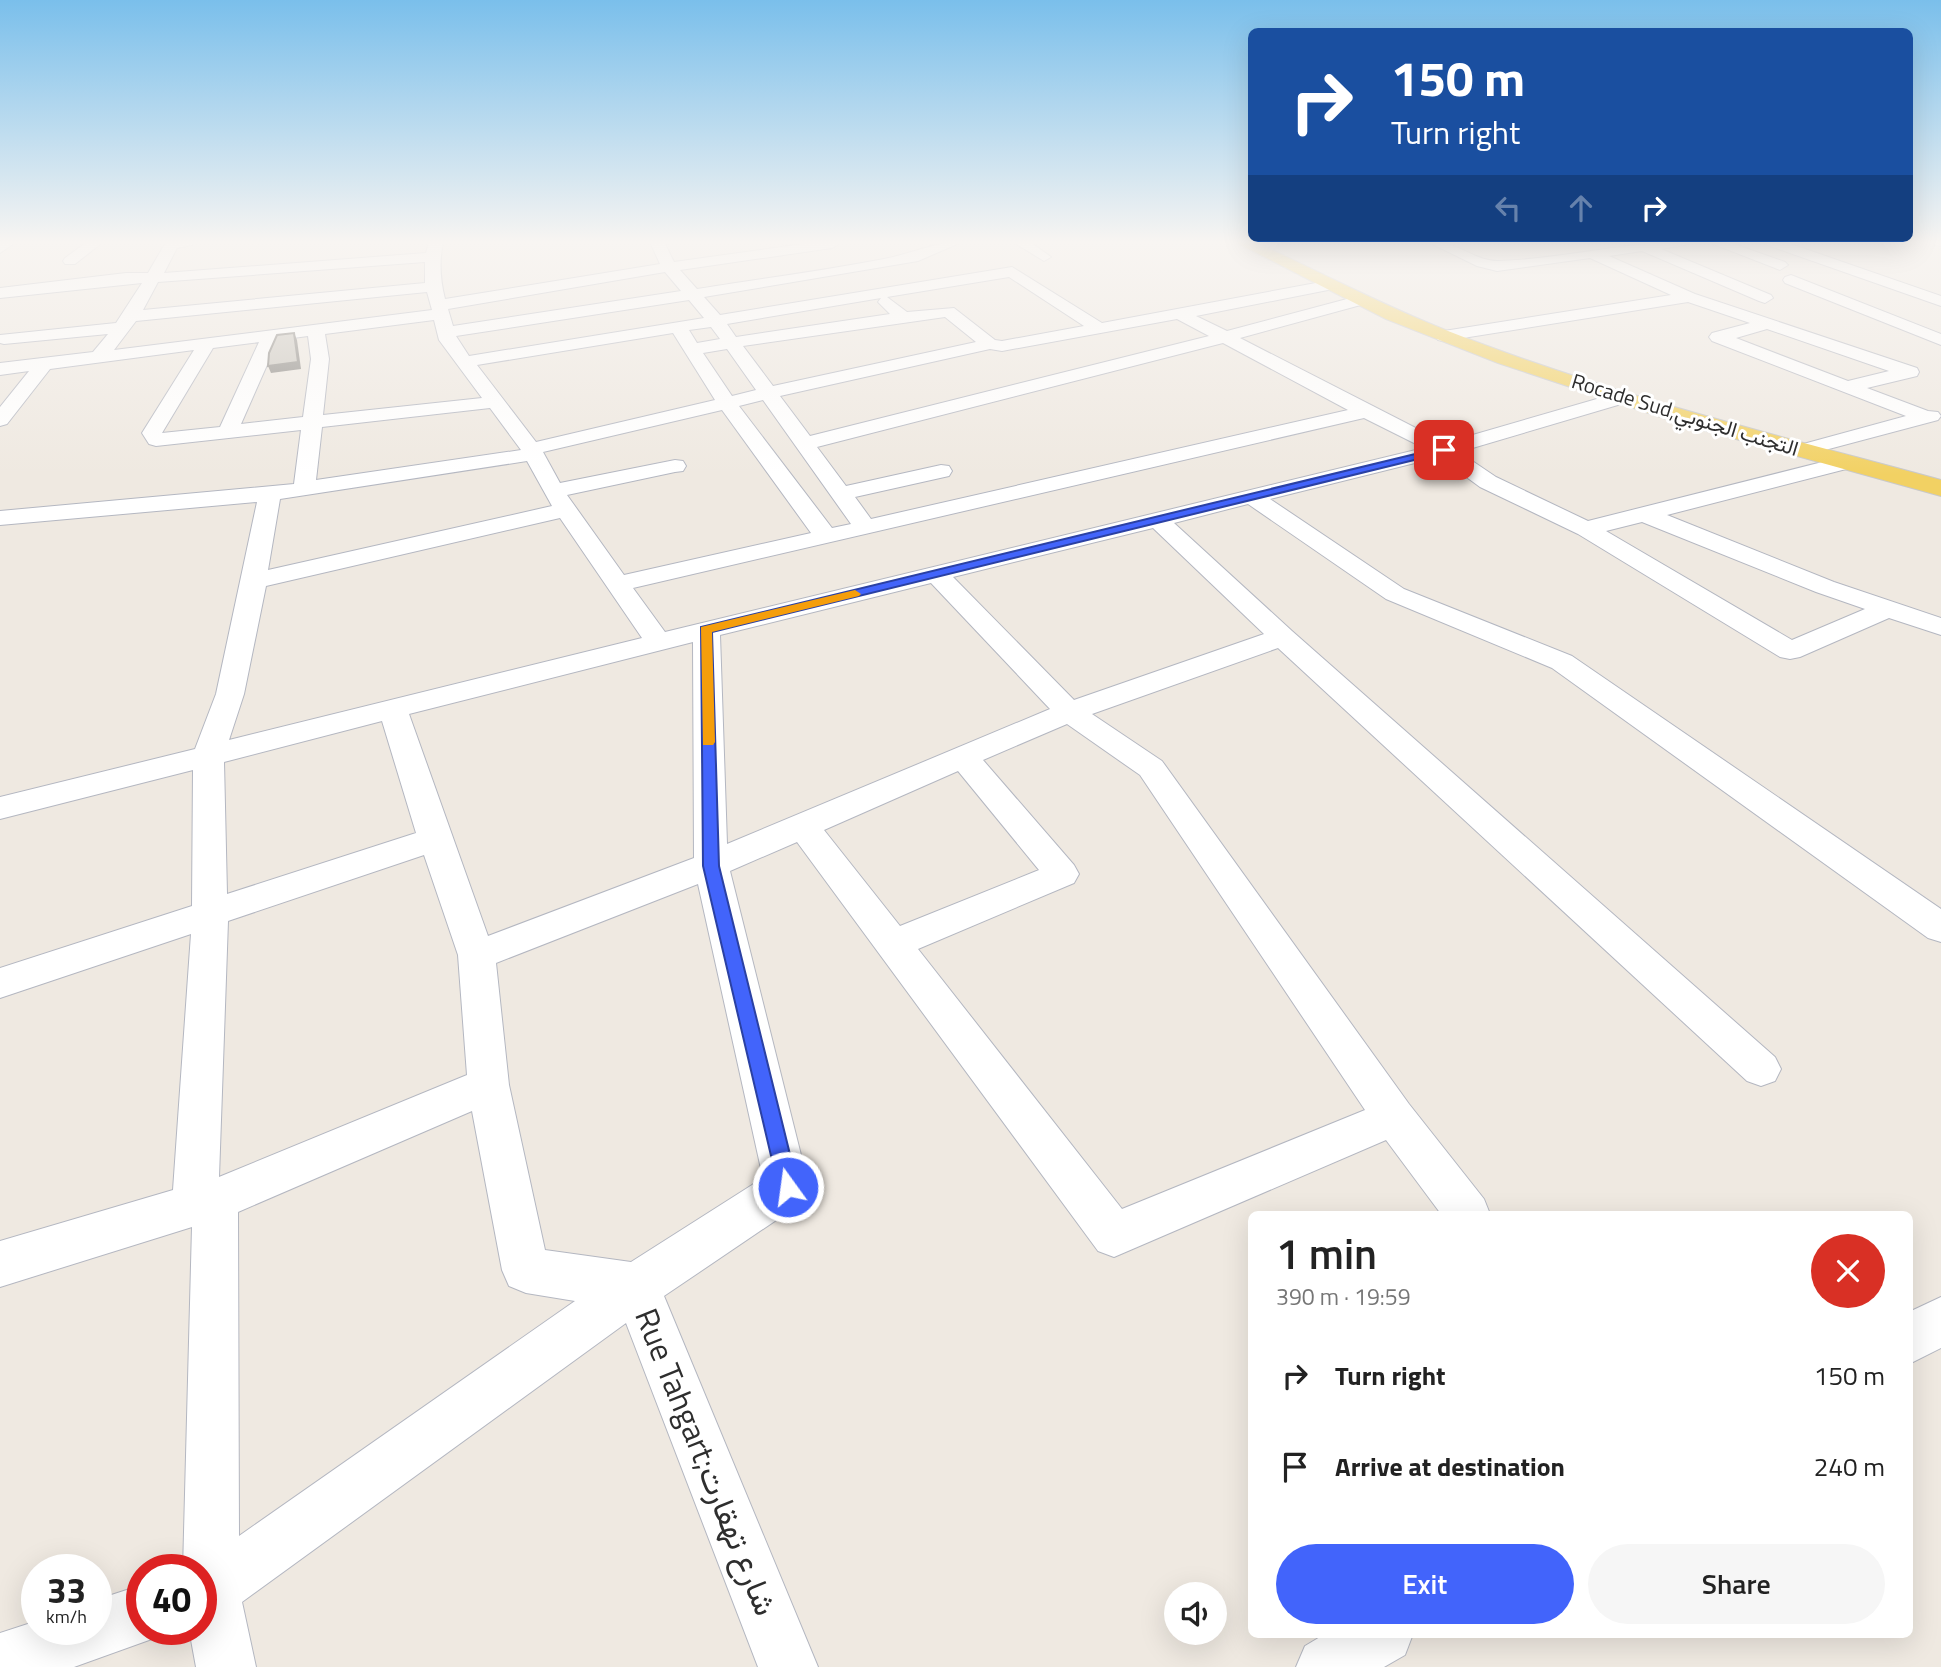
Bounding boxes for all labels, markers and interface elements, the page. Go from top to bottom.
text: 150 m [1391,40,1525,115]
icon: right [1276,56,1367,147]
text: Turn right [1391,108,1520,156]
icon: left [1489,189,1527,227]
icon: ahead [1562,189,1600,227]
icon: right [1635,189,1673,227]
street label: Rocade Sud,التجنب الجنوبي [1567,364,1803,466]
pin [1414,420,1474,480]
icon: arrive [1425,431,1463,469]
position arrow [751,1150,825,1224]
text: 1 min [1276,1221,1377,1285]
button: close [1811,1234,1885,1308]
text: 390 m · 19:59 [1276,1279,1411,1314]
street label: Rue Tahgart;شارع تهقارت [623,1301,791,1623]
text: Turn right [1335,1356,1446,1395]
text: 150 m [1814,1356,1885,1395]
icon: right [1276,1357,1314,1395]
text: Arrive at destination [1335,1447,1565,1486]
text: 240 m [1814,1447,1885,1486]
icon: arrive [1276,1448,1314,1486]
button: Exit [1276,1544,1574,1624]
button: Share [1588,1544,1885,1624]
speed limit sign: 40 [126,1554,217,1645]
text: 33 [47,1563,86,1617]
map controls [1164,1582,1227,1645]
button: sound [1164,1582,1227,1645]
text: km/h [46,1603,87,1630]

